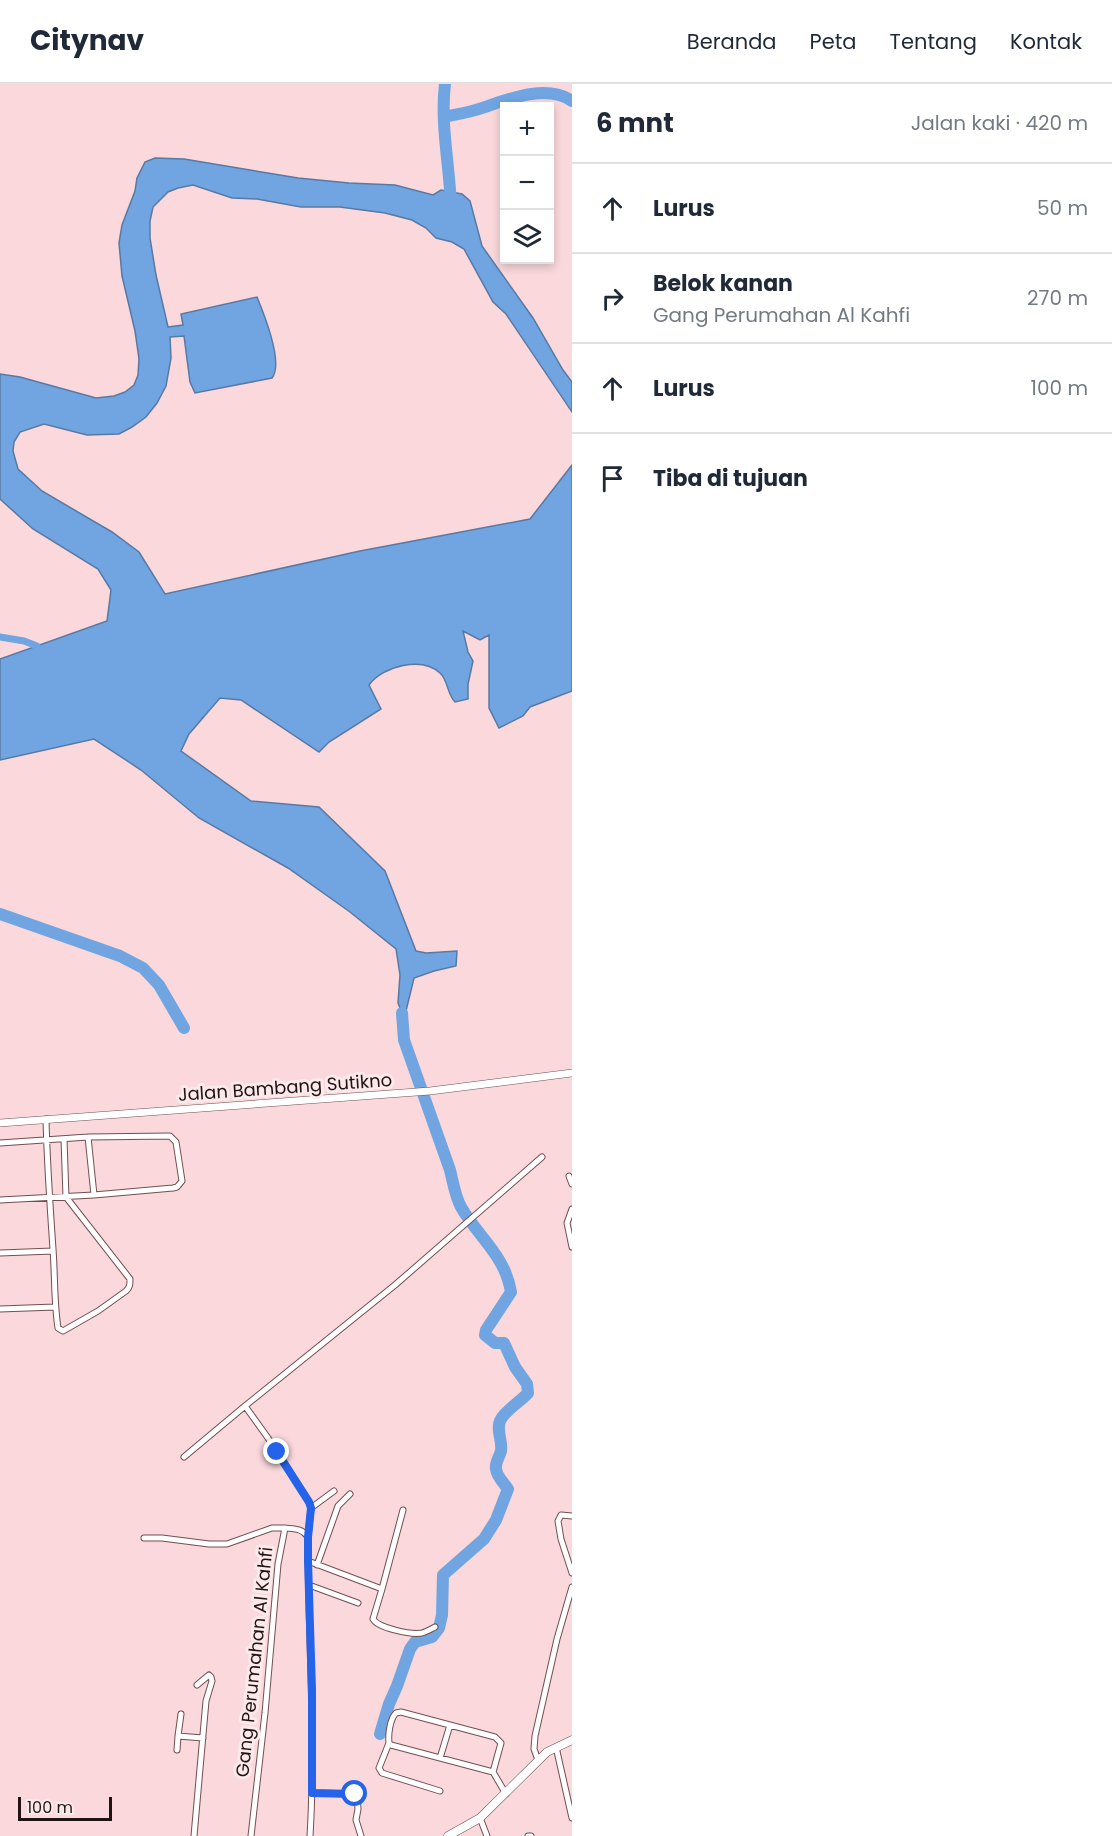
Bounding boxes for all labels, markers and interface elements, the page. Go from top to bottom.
text: Citynav [30,21,144,60]
text: Beranda [687,27,777,56]
text: Peta [810,27,857,56]
text: Tentang [890,27,977,56]
text: Kontak [1010,27,1082,56]
map controls [500,102,554,264]
button: + [500,102,554,156]
text: 6 mnt [596,105,674,141]
text: Jalan kaki · 420 m [911,109,1088,137]
button: − [500,156,554,210]
icon: ahead [596,192,629,225]
text: Lurus [653,193,715,224]
text: 50 m [1037,194,1088,222]
button: layers [500,210,554,264]
text: Belok kanan [653,268,793,299]
icon: right [596,282,629,315]
text: 270 m [1027,284,1088,312]
text: Gang Perumahan Al Kahfi [653,301,910,329]
icon: ahead [596,372,629,405]
text: Lurus [653,373,715,404]
text: 100 m [1031,374,1088,402]
icon: arrive [596,462,629,495]
text: Tiba di tujuan [653,463,808,494]
street label: Jalan Bambang Sutikno [177,1067,393,1107]
route end [263,1438,289,1464]
street label: Gang Perumahan Al Kahfi [229,1546,279,1778]
route start [341,1780,367,1806]
scale bar [18,1794,112,1822]
text: 100 m [27,1796,73,1819]

